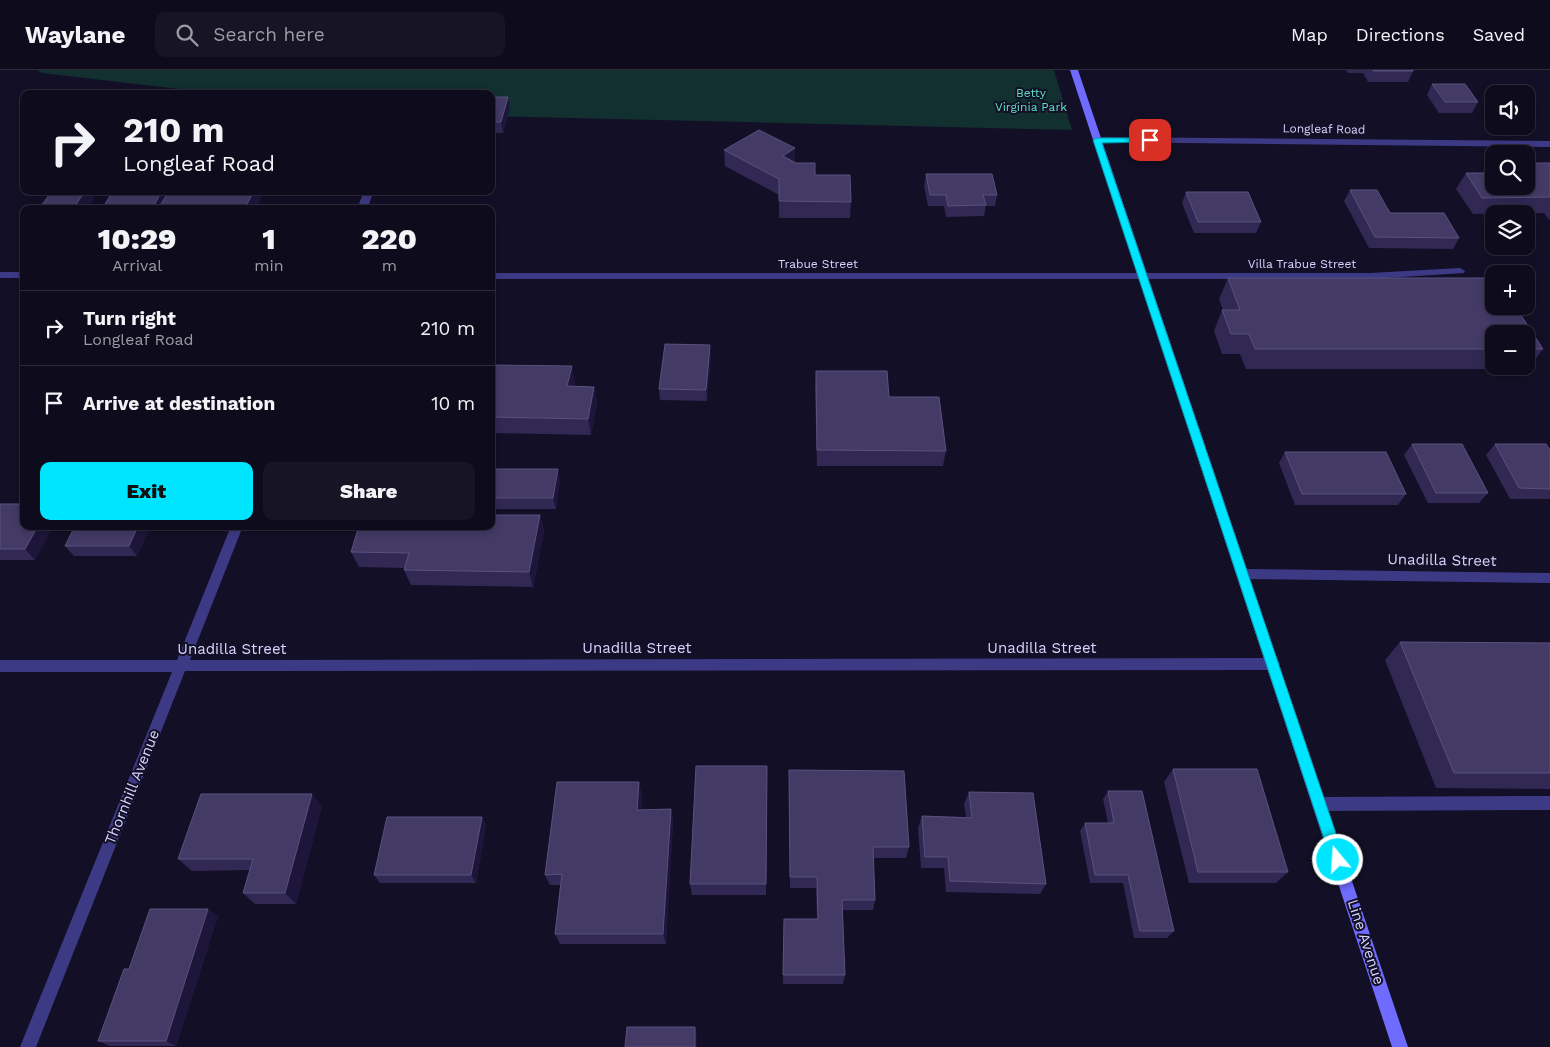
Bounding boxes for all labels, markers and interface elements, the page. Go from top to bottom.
search box [155,12,505,57]
text: Waylane [25,21,125,49]
icon: search [173,21,201,49]
text: Search here [213,23,325,46]
text: Map [1291,24,1328,45]
text: Directions [1356,24,1445,45]
text: Saved [1473,24,1525,45]
map controls [1485,85,1535,375]
button: sound [1485,85,1535,135]
park label: Betty Virginia Park [995,86,1067,114]
text: 210 m [123,109,224,151]
icon: right [40,110,105,175]
pin [1129,119,1171,161]
street label: Longleaf Road [1282,121,1366,137]
icon: arrive [1136,126,1164,154]
button: search [1485,145,1535,195]
text: Longleaf Road [123,151,275,176]
button: layers [1485,205,1535,255]
text: 10:29 [98,221,176,256]
text: 1 [262,221,276,256]
text: 220 [362,221,417,256]
text: Arrival [112,256,162,275]
text: min [254,256,284,275]
text: m [382,256,397,275]
street label: Trabue Street [778,257,858,271]
street label: Villa Trabue Street [1248,257,1356,271]
button: + [1485,265,1535,315]
text: Turn right [83,307,176,330]
icon: right [40,314,68,342]
text: 210 m [420,317,475,340]
button: − [1485,325,1535,375]
text: Longleaf Road [83,330,194,349]
icon: arrive [40,389,68,417]
text: Arrive at destination [83,392,275,415]
text: 10 m [431,392,475,415]
button: Exit [40,462,253,520]
button: Share [263,462,475,520]
street label: Unadilla Street [1387,550,1498,570]
street label: Unadilla Street [582,639,692,657]
street label: Unadilla Street [987,639,1097,657]
street label: Unadilla Street [177,640,287,658]
street label: Thornhill Avenue [101,727,163,847]
position arrow [1311,833,1363,885]
street label: Line Avenue [1344,897,1388,987]

